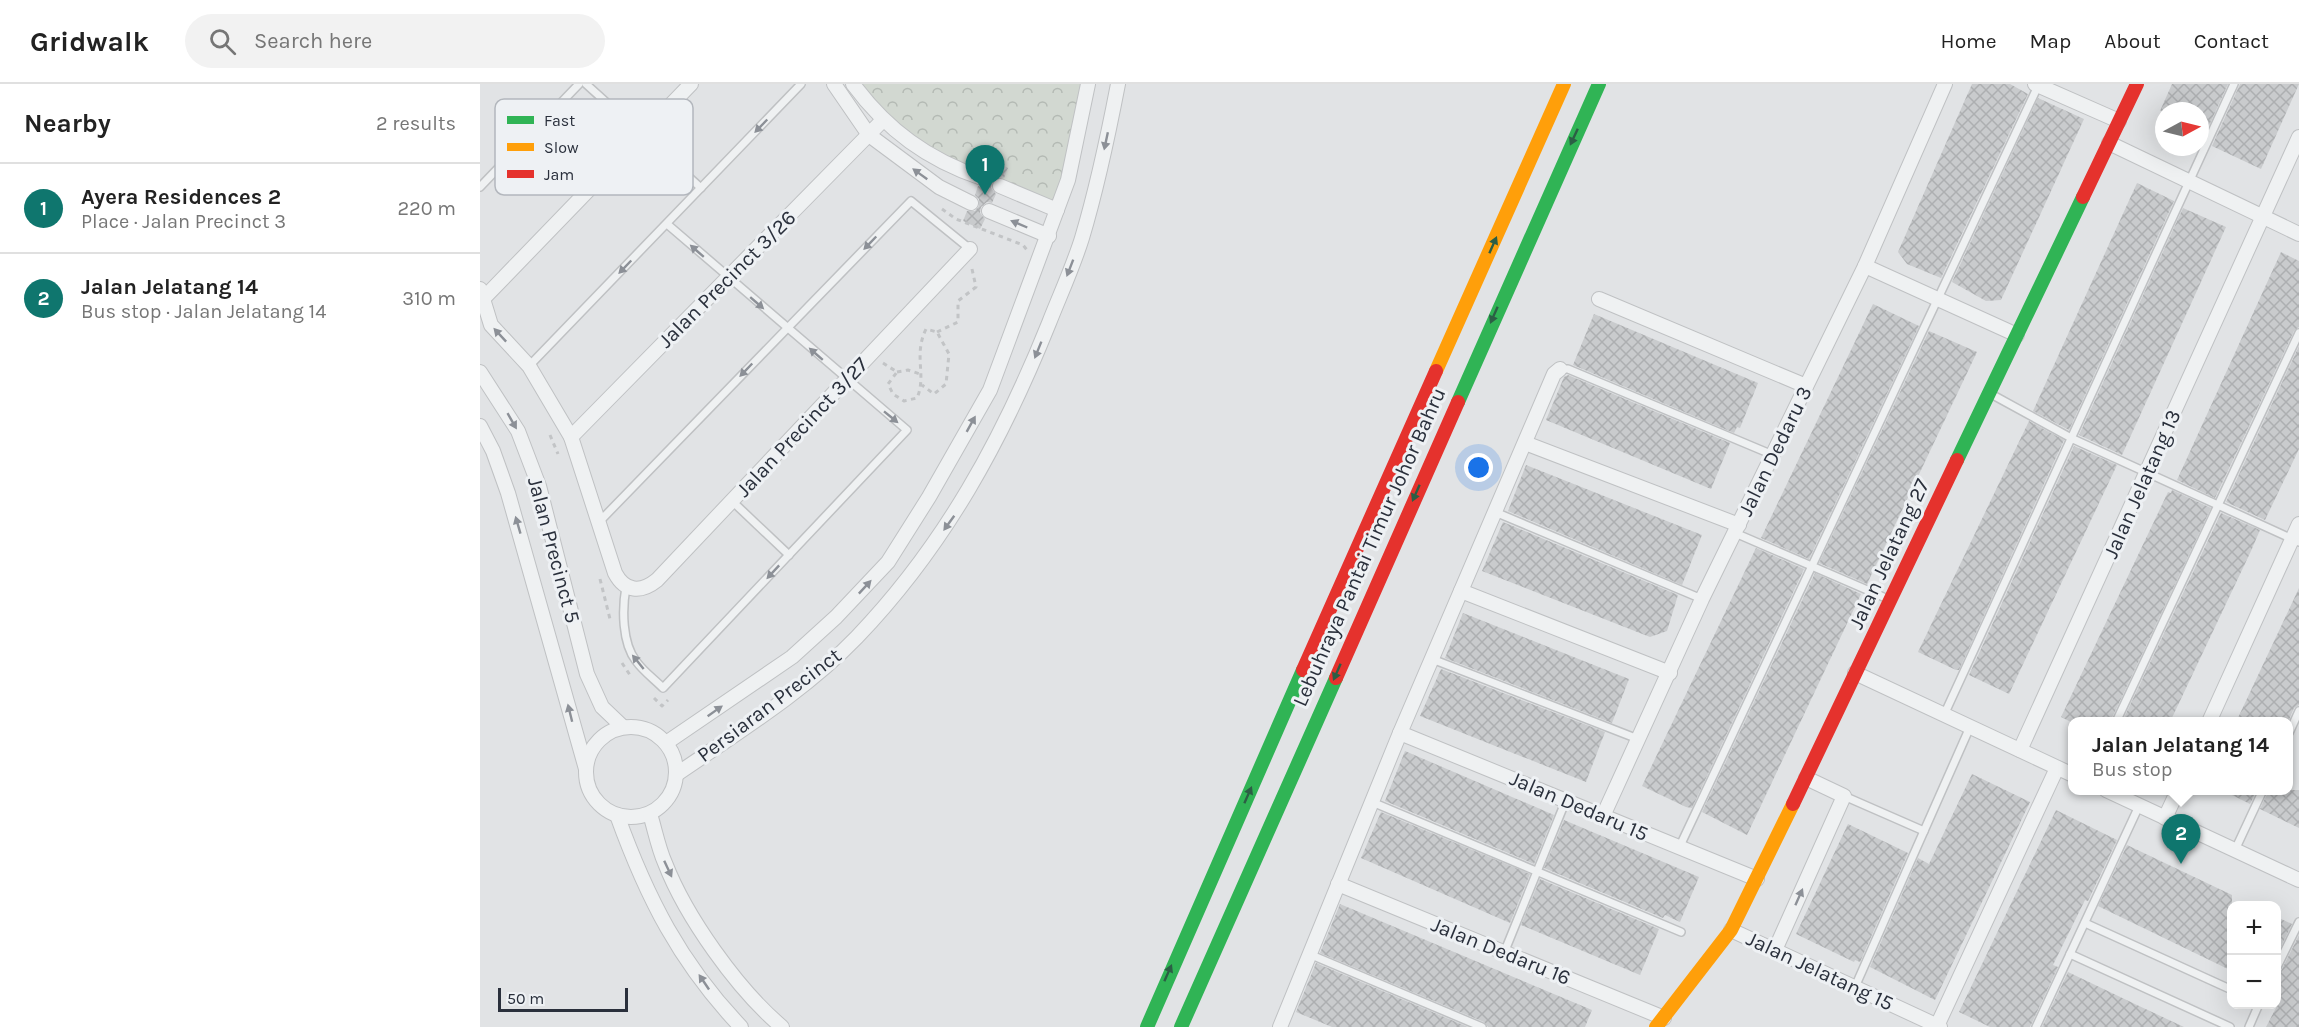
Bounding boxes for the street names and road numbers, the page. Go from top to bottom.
street label: Jalan Precinct 3/26 [653,205,801,353]
street label: Jalan Precinct 3/27 [731,352,873,502]
street label: Jalan Dedaru 3 [1733,382,1817,520]
street label: Lebuhraya Pantai Timur Johor Bahru [1288,384,1450,710]
street label: Jalan Jelatang 13 [2098,406,2186,562]
street label: Jalan Precinct 5 [523,474,585,626]
street label: Jalan Jelatang 27 [1844,475,1934,633]
street label: Persiaran Precinct [692,643,846,767]
street label: Jalan Dedaru 15 [1506,766,1652,846]
street label: Jalan Dedaru 16 [1428,912,1574,990]
street label: Jalan Jelatang 15 [1743,926,1897,1016]

